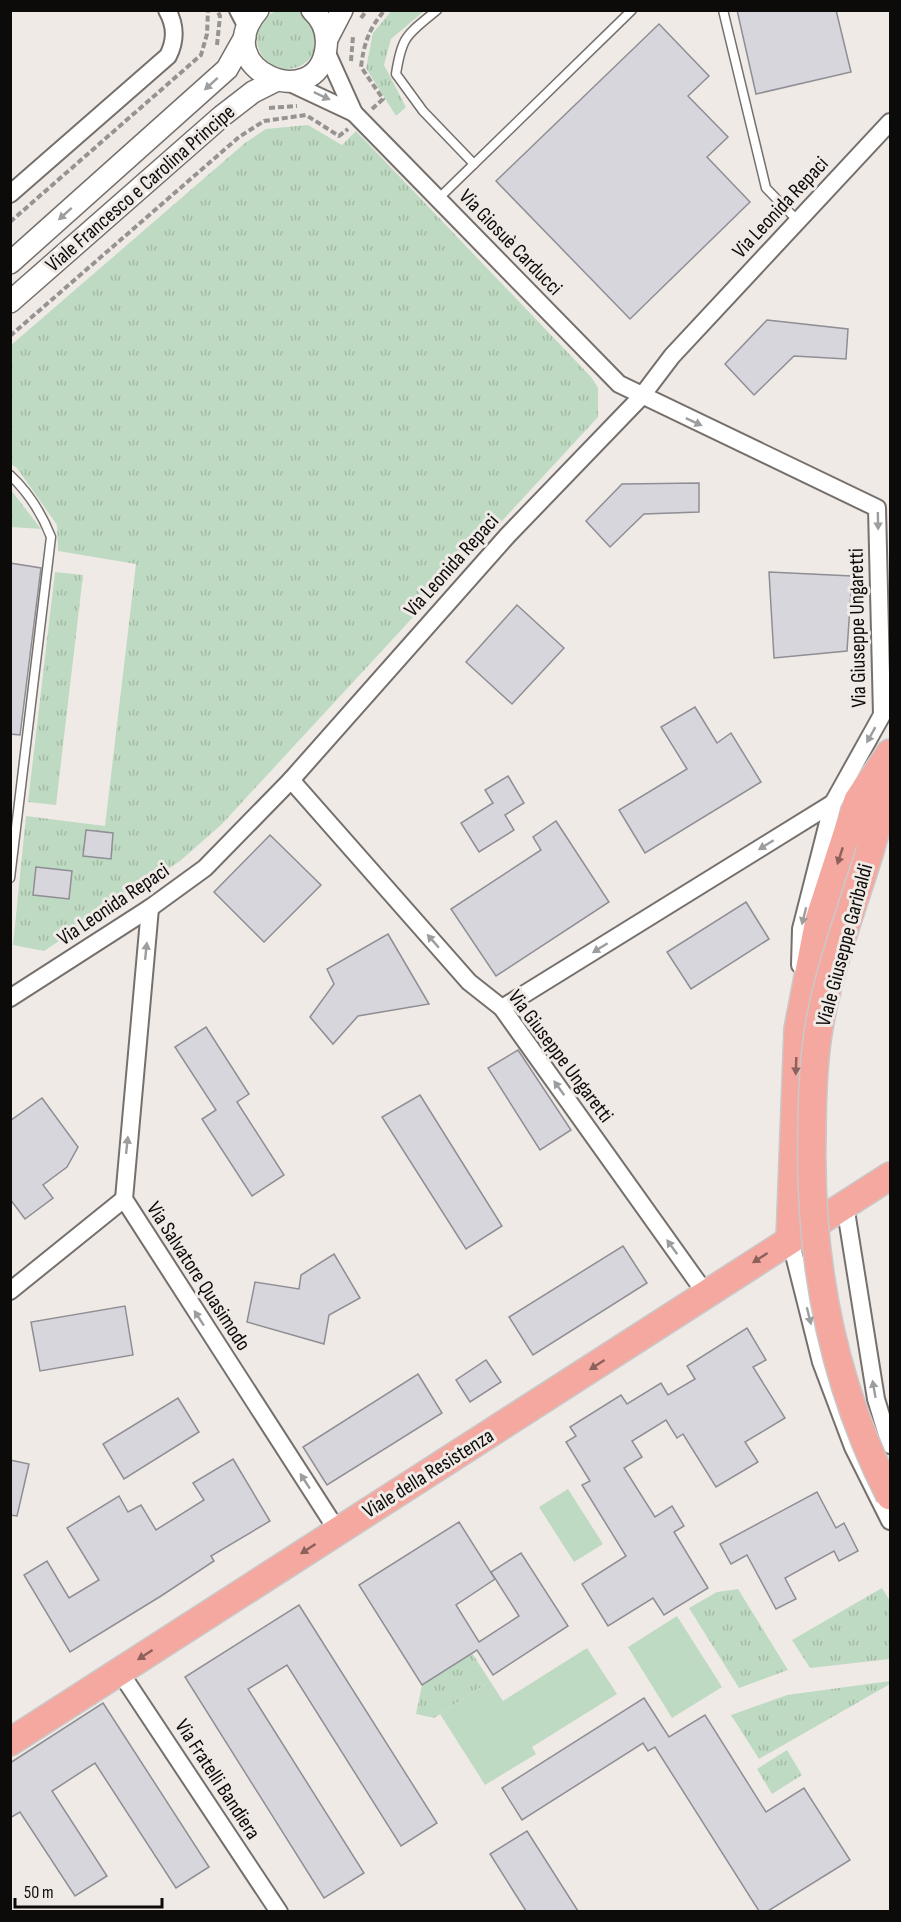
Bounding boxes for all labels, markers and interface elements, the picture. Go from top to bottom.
one-way arrow [203,77,218,91]
one-way arrow [313,92,330,101]
street label: Viale Francesco e Carolina Principe [41,99,240,277]
street label: Via Leonida Repaci [727,151,834,263]
street label: Via Giosuè Carducci [454,184,567,301]
one-way arrow [58,207,73,221]
one-way arrow [685,417,702,426]
street label: Via Leonida Repaci [399,509,504,622]
one-way arrow [873,512,882,531]
street label: Via Giuseppe Ungaretti [844,548,871,708]
one-way arrow [867,726,877,743]
one-way arrow [757,840,774,851]
one-way arrow [835,847,844,865]
street label: Via Leonida Repaci [53,858,174,951]
street label: Viale Giuseppe Garibaldi [811,861,878,1029]
one-way arrow [799,907,809,925]
one-way arrow [427,934,440,949]
one-way arrow [141,941,151,960]
one-way arrow [592,942,608,953]
street label: Via Giuseppe Ungaretti [503,985,619,1128]
one-way arrow [792,1057,801,1076]
one-way arrow [553,1080,565,1096]
one-way arrow [122,1135,132,1154]
street label: Via Salvatore Quasimodo [141,1197,256,1355]
one-way arrow [666,1239,678,1255]
one-way arrow [752,1253,768,1264]
one-way arrow [805,1307,815,1325]
one-way arrow [193,1310,204,1326]
one-way arrow [589,1359,605,1370]
one-way arrow [869,1379,878,1398]
street label: Viale della Resistenza [358,1423,498,1524]
one-way arrow [300,1473,311,1489]
one-way arrow [301,1543,317,1555]
one-way arrow [137,1649,153,1660]
street label: Via Fratelli Bandiera [170,1715,266,1844]
scale bar [15,1871,162,1909]
text: 50 m [24,1882,54,1903]

